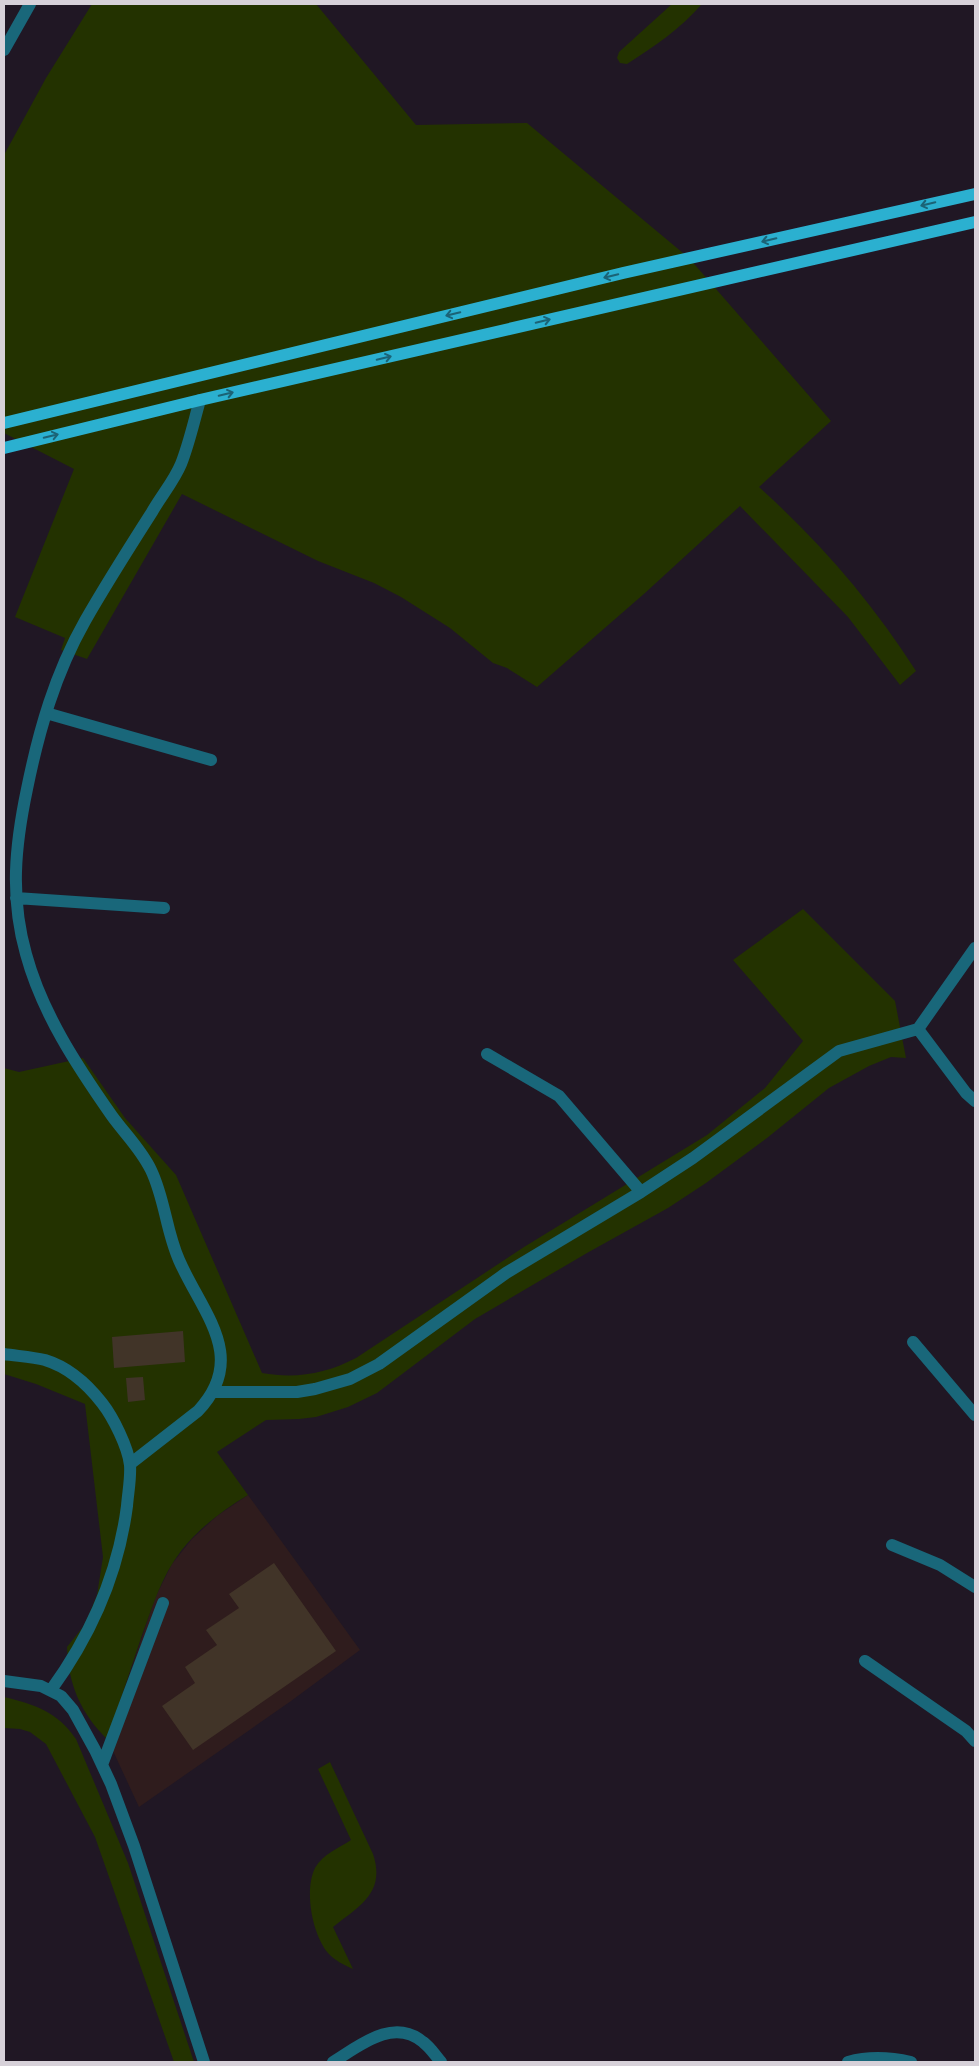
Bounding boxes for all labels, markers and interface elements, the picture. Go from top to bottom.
one-way arrow [920,200,936,209]
one-way arrow [762,236,778,245]
one-way arrow [603,272,619,281]
one-way arrow [445,310,461,319]
one-way arrow [534,316,550,325]
one-way arrow [376,353,392,362]
one-way arrow [218,389,234,398]
one-way arrow [43,431,59,440]

